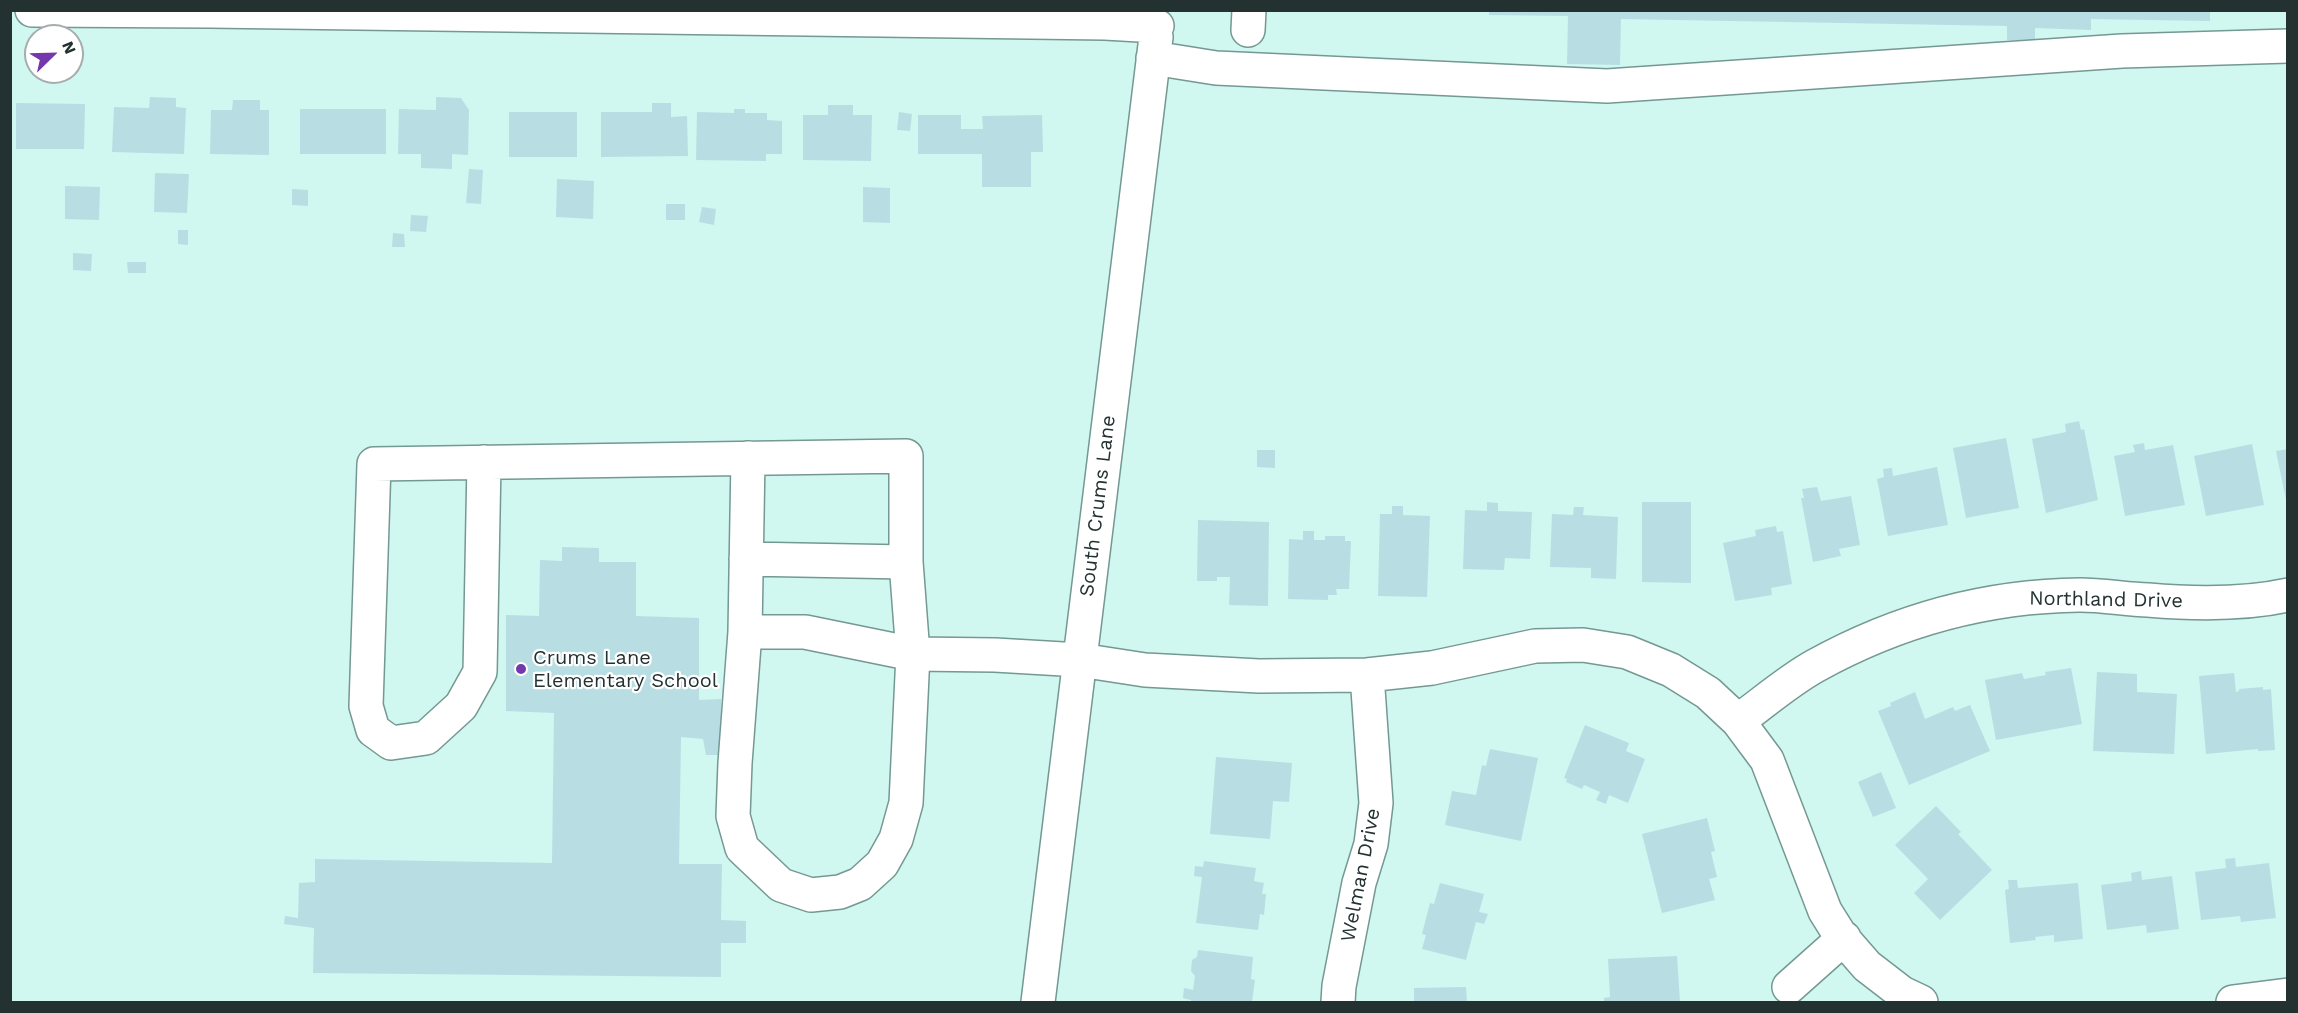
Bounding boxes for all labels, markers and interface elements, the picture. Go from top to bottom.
north arrow [24,24,84,84]
text: N [58,38,80,57]
street label: South Crums Lane [1075,414,1121,598]
street label: Northland Drive [2029,587,2183,613]
place label: Crums Lane Elementary School [533,646,718,693]
marker: Crums Lane Elementary School [514,662,528,676]
street label: Welman Drive [1336,806,1386,944]

